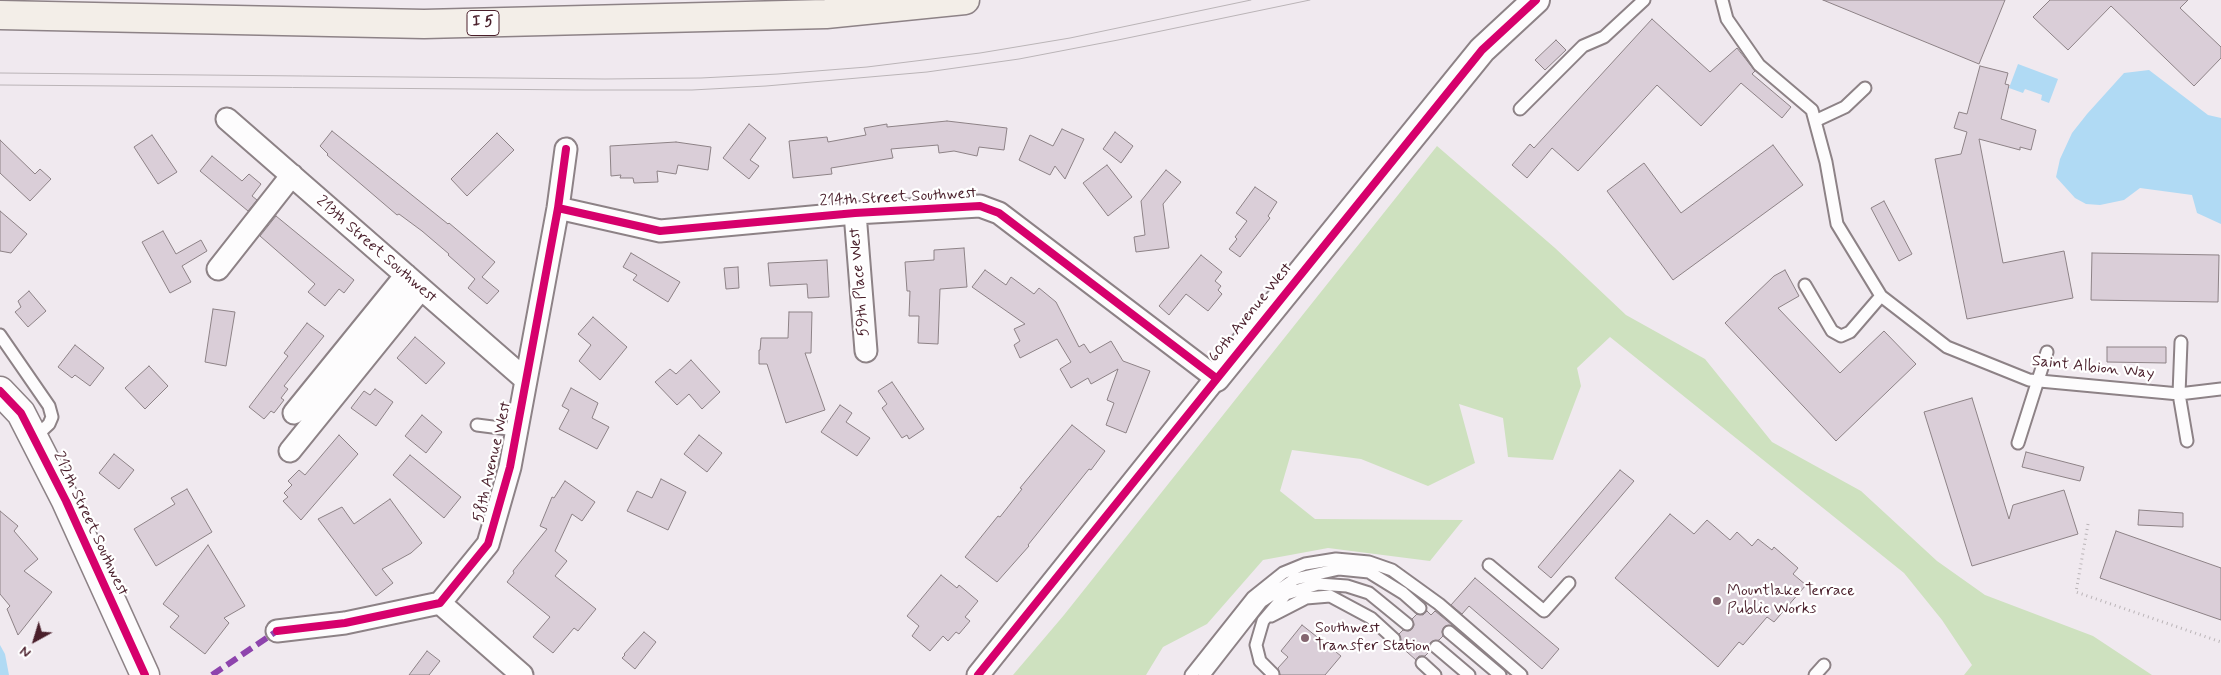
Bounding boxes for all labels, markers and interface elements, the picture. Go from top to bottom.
road number: I 5 [467,10,499,36]
street label: 214th Street Southwest [819,184,977,212]
street label: 213th Street Southwest [312,192,440,308]
street label: 59th Place West [846,227,874,337]
street label: 60th Avenue West [1205,259,1297,367]
street label: Saint Albion Way [2031,352,2155,384]
street label: 58th Avenue West [470,400,516,524]
street label: 212th Street Southwest [48,449,132,599]
place label: Mountlake Terrace Public Works [1727,582,1855,620]
marker: Mountlake Terrace Public Works [1711,595,1723,607]
north arrow [10,615,60,665]
place label: Southwest Transfer Station [1315,619,1430,657]
marker: Southwest Transfer Station [1299,632,1311,644]
text: N [16,642,35,662]

